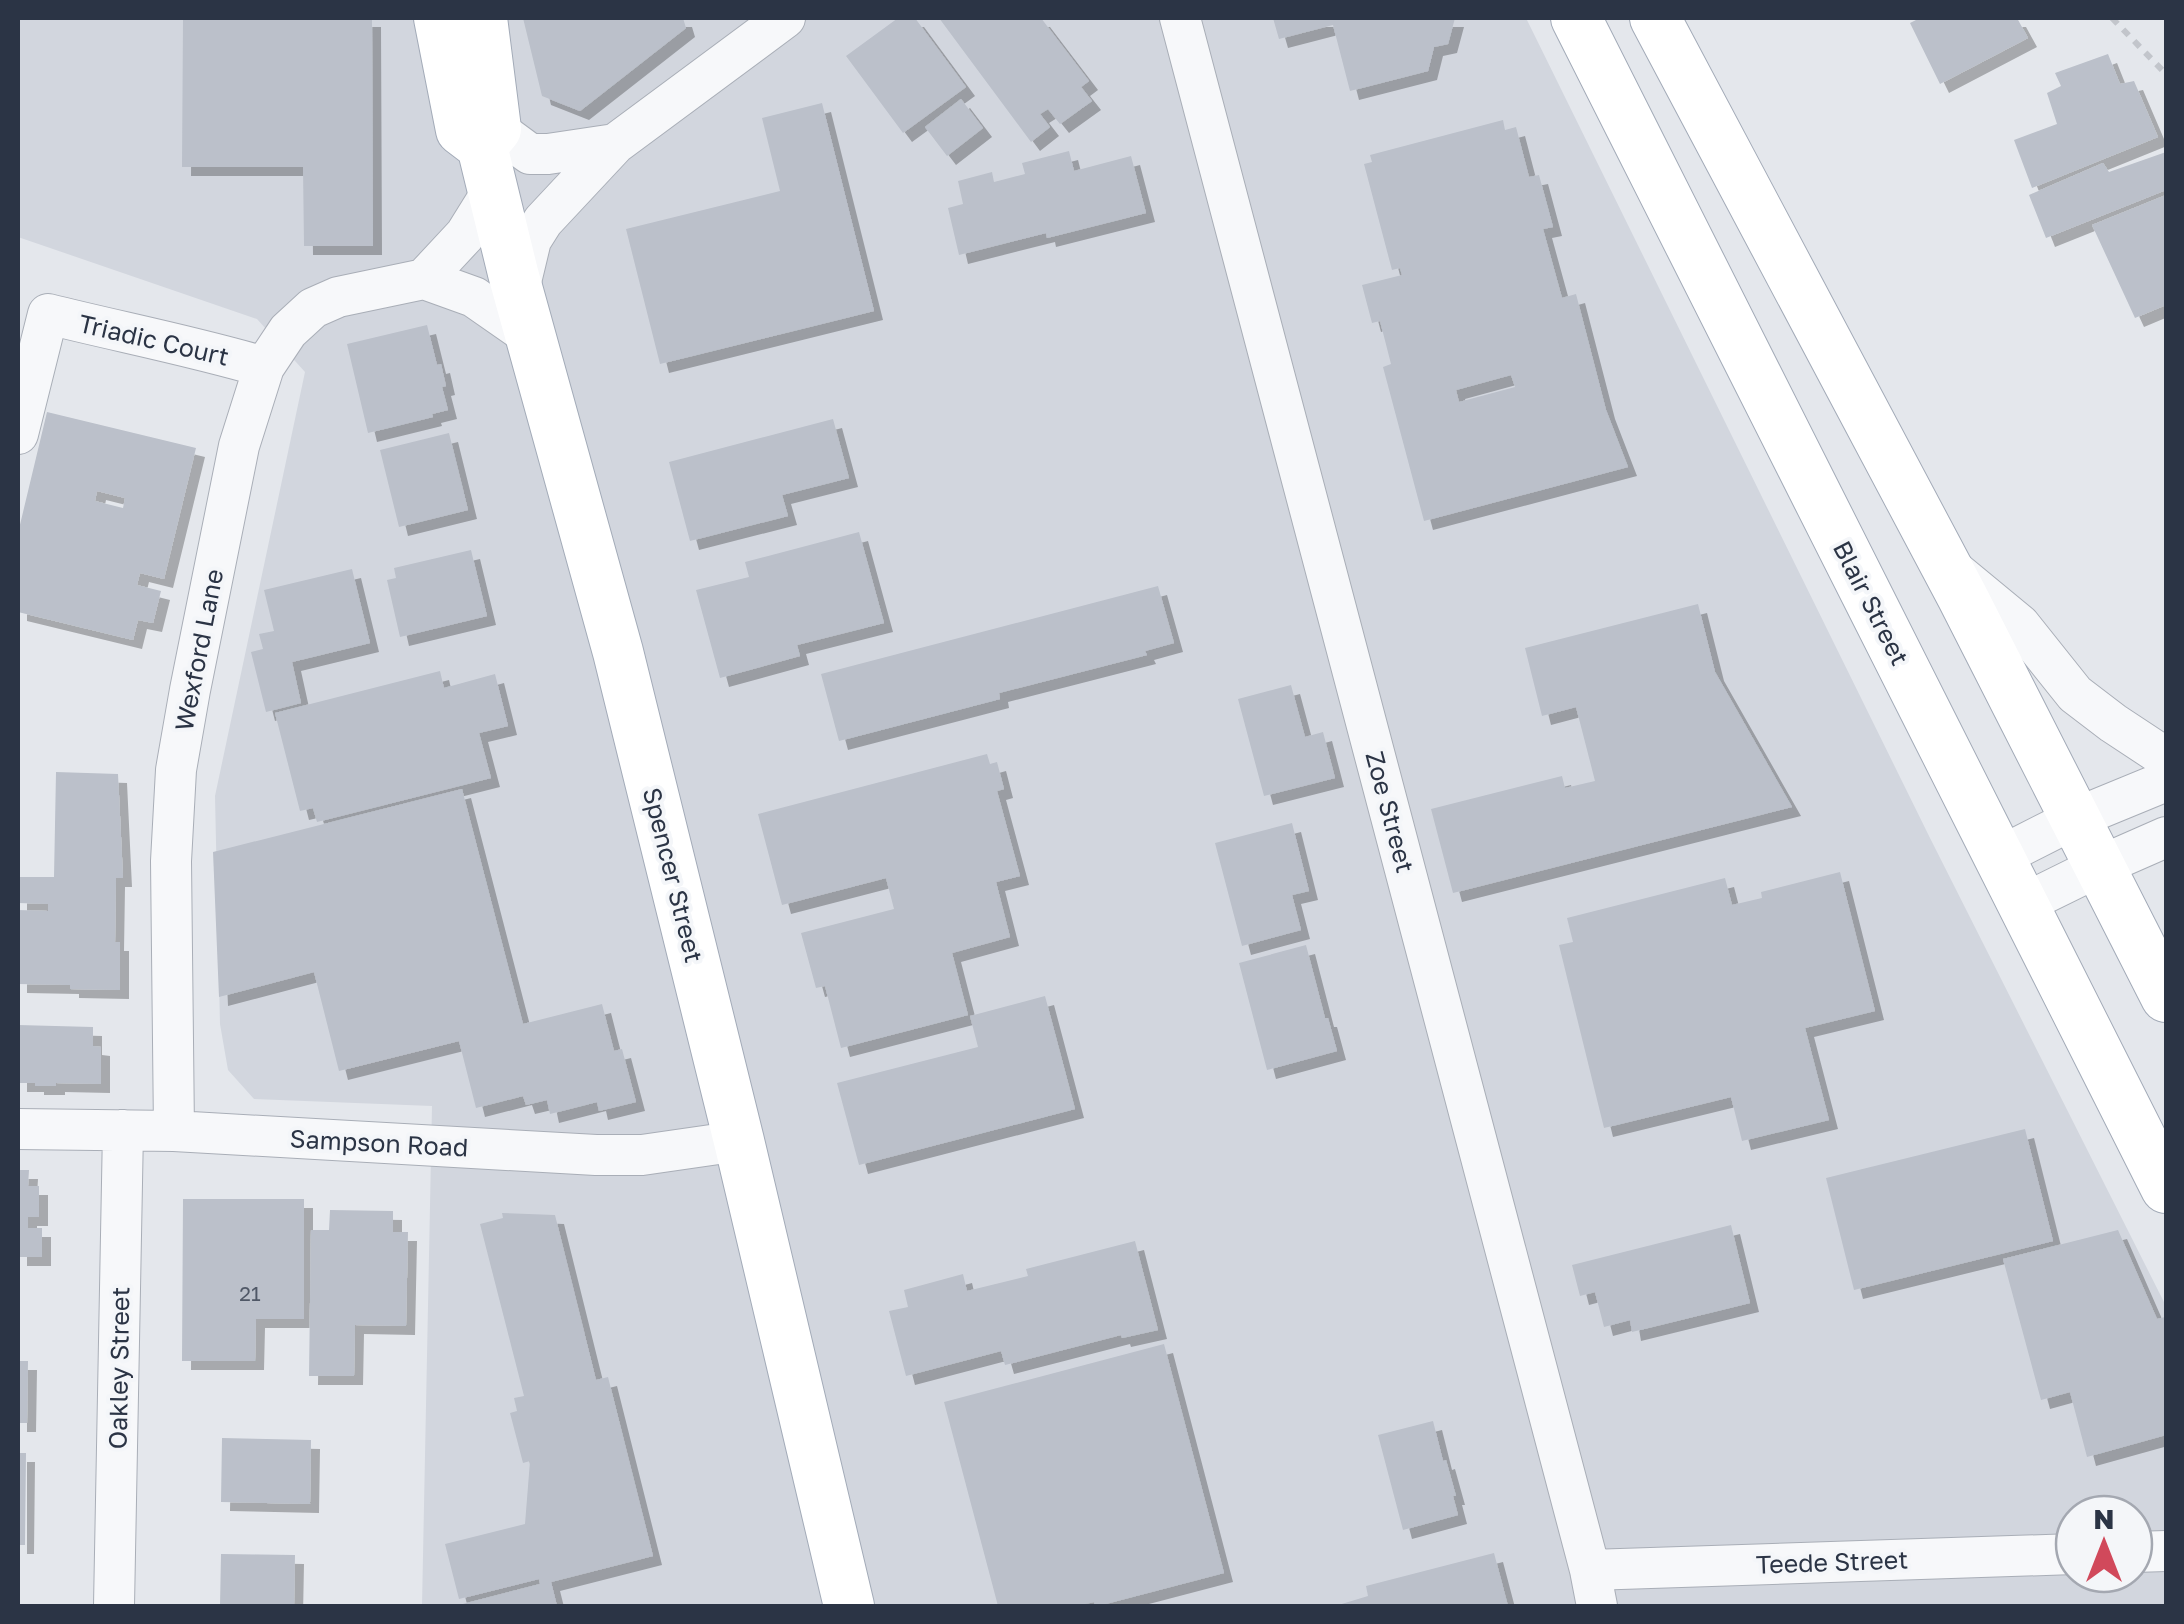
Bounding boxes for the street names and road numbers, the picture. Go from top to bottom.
street label: Triadic Court [76,307,232,372]
street label: Blair Street [1827,535,1916,670]
street label: Wexford Lane [168,566,229,733]
street label: Zoe Street [1359,748,1422,876]
street label: Spencer Street [637,784,710,966]
street label: Sampson Road [289,1122,469,1163]
street label: Oakley Street [102,1286,135,1450]
street label: Teede Street [1755,1543,1909,1580]

